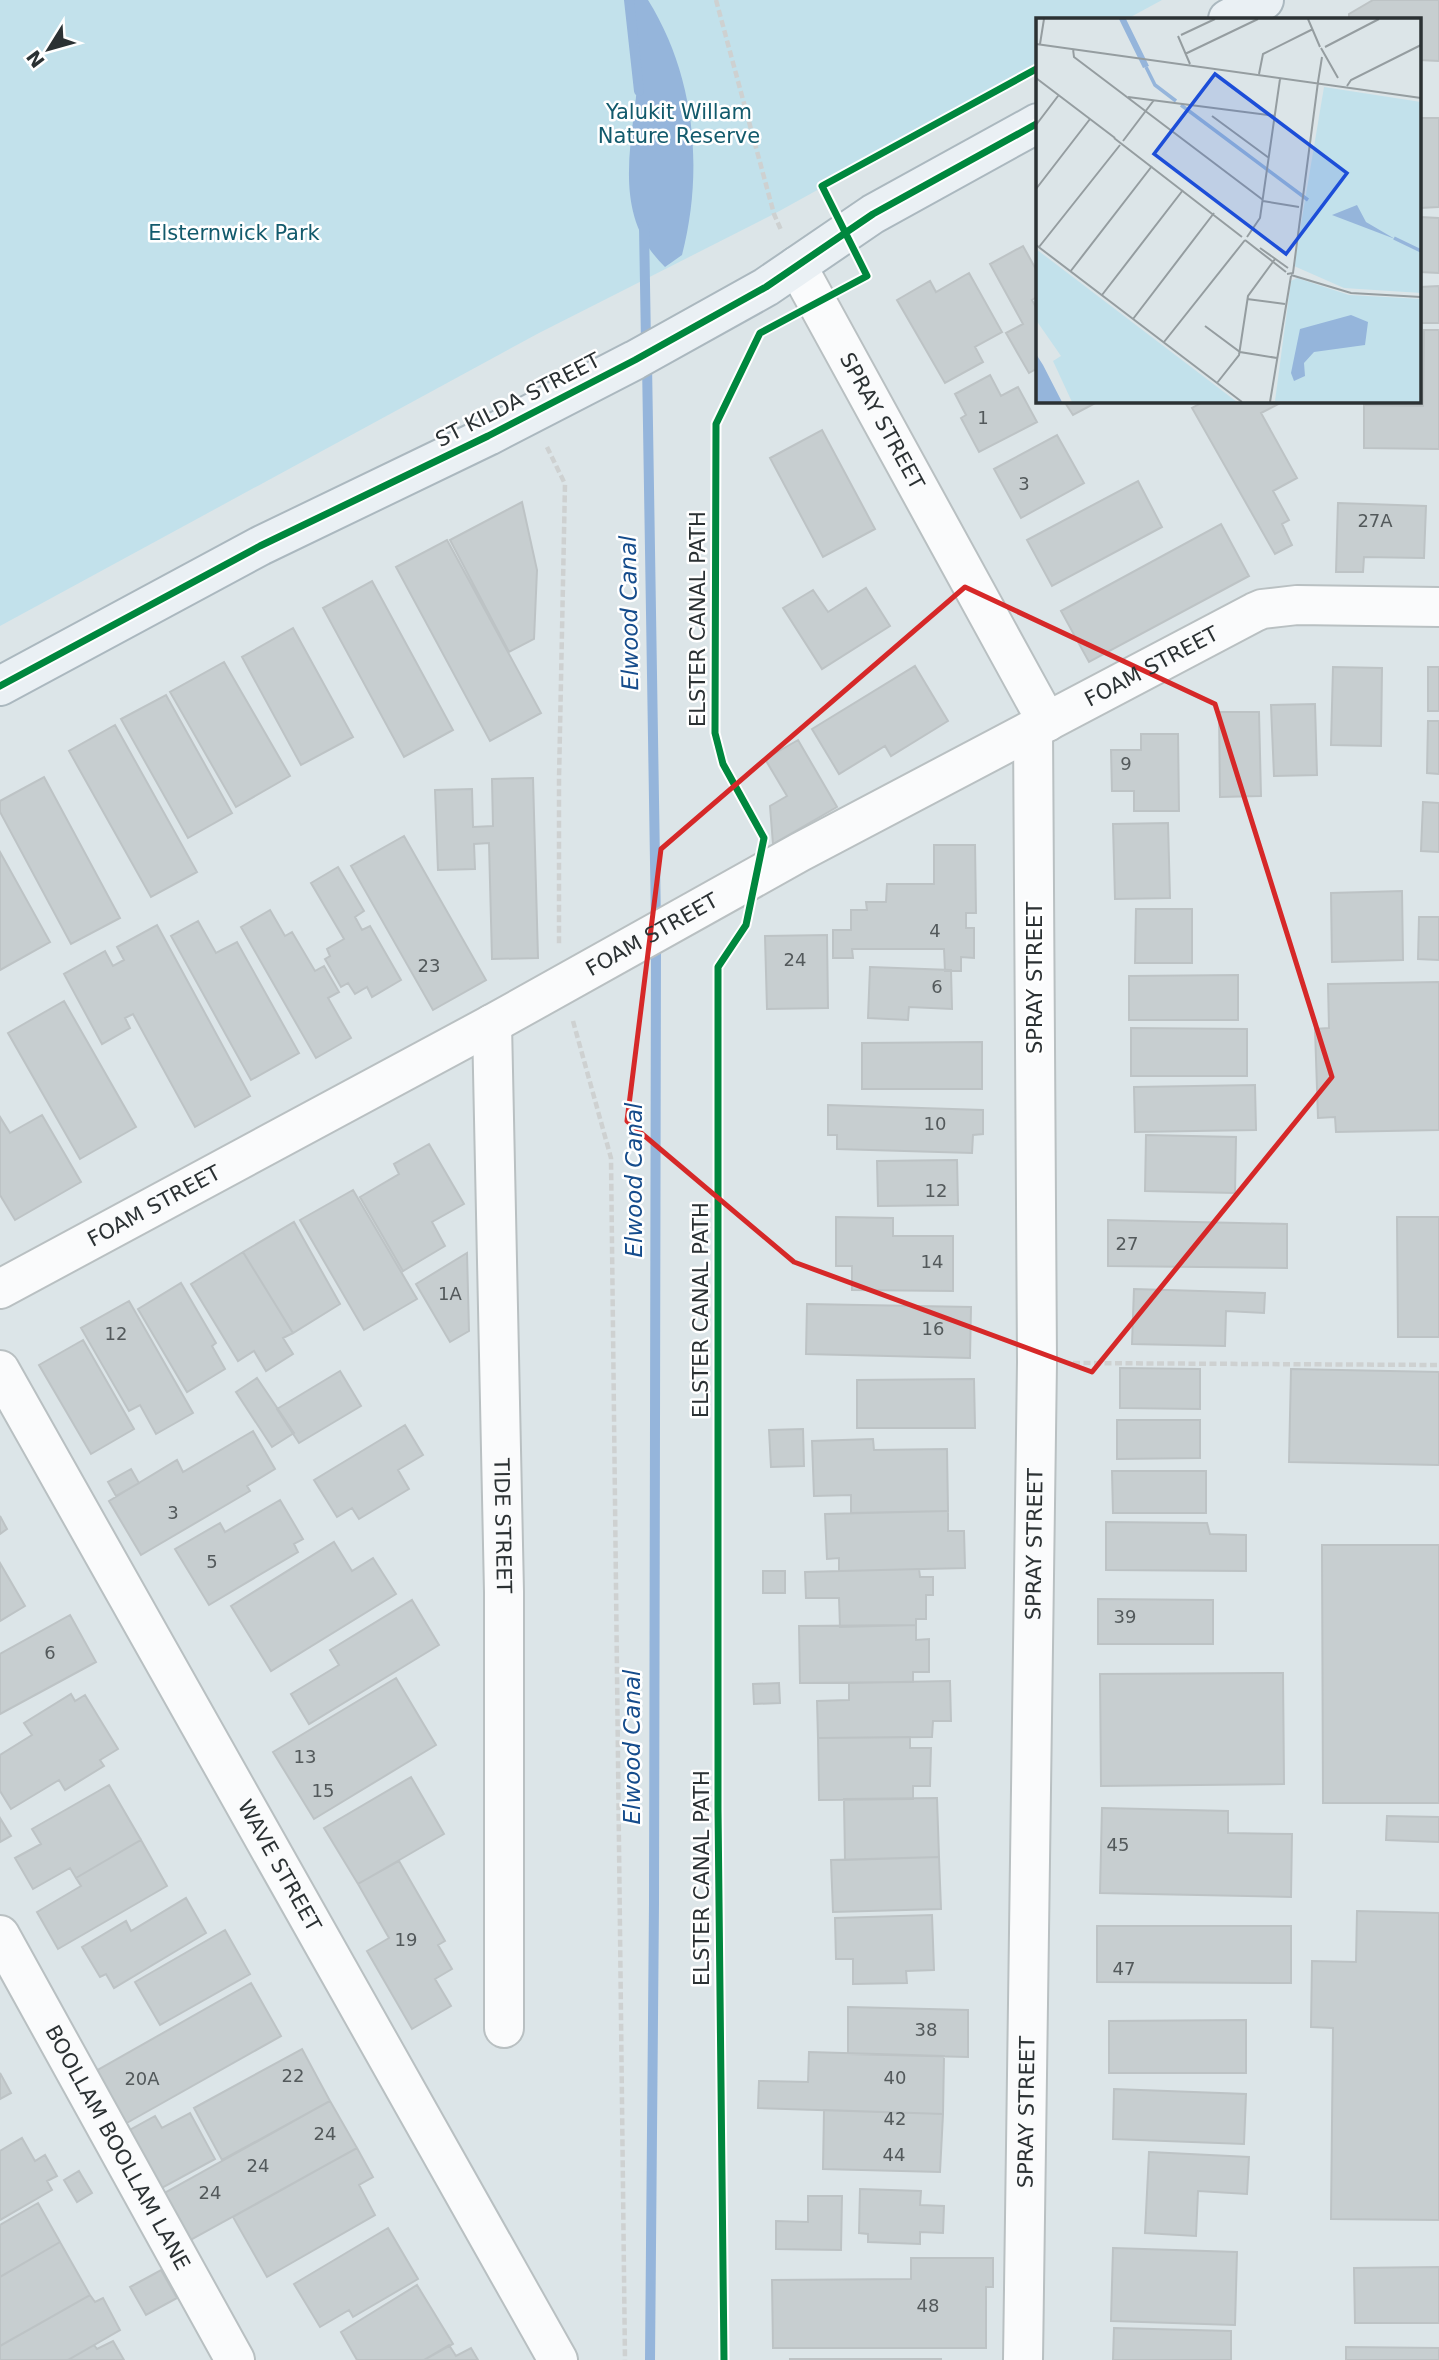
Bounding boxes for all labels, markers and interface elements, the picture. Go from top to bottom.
north arrow [14,14,84,84]
inset map [1036,18,1422,402]
text: N [22,46,49,72]
park label: Yalukit Willam Nature Reserve [598,100,760,148]
park label: Elsternwick Park [148,221,321,245]
street label: ST KILDA STREET [432,348,604,452]
street label: SPRAY STREET [835,349,929,494]
house number: 1 [977,407,989,428]
house number: 3 [1018,473,1030,494]
house number: 27A [1357,510,1393,531]
street label: ELSTER CANAL PATH [686,511,710,727]
water label: Elwood Canal [615,535,643,691]
street label: FOAM STREET [1081,621,1223,712]
house number: 9 [1120,753,1132,774]
street label: FOAM STREET [582,888,722,981]
street label: SPRAY STREET [1023,902,1047,1054]
house number: 4 [929,920,941,941]
house number: 24 [784,949,806,970]
house number: 23 [418,955,440,976]
house number: 6 [931,976,943,997]
water label: Elwood Canal [621,1102,647,1258]
house number: 10 [924,1113,946,1134]
street label: FOAM STREET [83,1160,225,1252]
house number: 12 [925,1180,947,1201]
street label: ELSTER CANAL PATH [689,1202,713,1418]
house number: 27 [1116,1233,1138,1254]
house number: 14 [921,1251,943,1272]
house number: 1A [438,1283,463,1304]
house number: 16 [922,1318,944,1339]
house number: 12 [105,1323,127,1344]
street label: TIDE STREET [489,1457,516,1594]
street label: SPRAY STREET [1021,1468,1048,1620]
house number: 3 [167,1502,179,1523]
house number: 5 [206,1551,218,1572]
house number: 39 [1114,1606,1136,1627]
house number: 6 [44,1642,56,1663]
water label: Elwood Canal [619,1669,645,1825]
house number: 13 [294,1746,316,1767]
street label: ELSTER CANAL PATH [690,1770,714,1986]
house number: 15 [312,1780,334,1801]
street label: WAVE STREET [233,1796,326,1936]
house number: 45 [1107,1834,1129,1855]
house number: 19 [395,1929,417,1950]
house number: 47 [1113,1958,1135,1979]
house number: 38 [915,2019,937,2040]
street label: BOOLLAM BOOLLAM LANE [40,2021,195,2274]
street label: SPRAY STREET [1013,2036,1040,2188]
house number: 22 [282,2065,304,2086]
house number: 40 [884,2067,906,2088]
house number: 20A [124,2068,160,2089]
house number: 42 [884,2108,906,2129]
house number: 24 [314,2123,336,2144]
house number: 44 [883,2144,905,2165]
house number: 24 [247,2155,269,2176]
house number: 24 [199,2182,221,2203]
house number: 48 [917,2295,939,2316]

